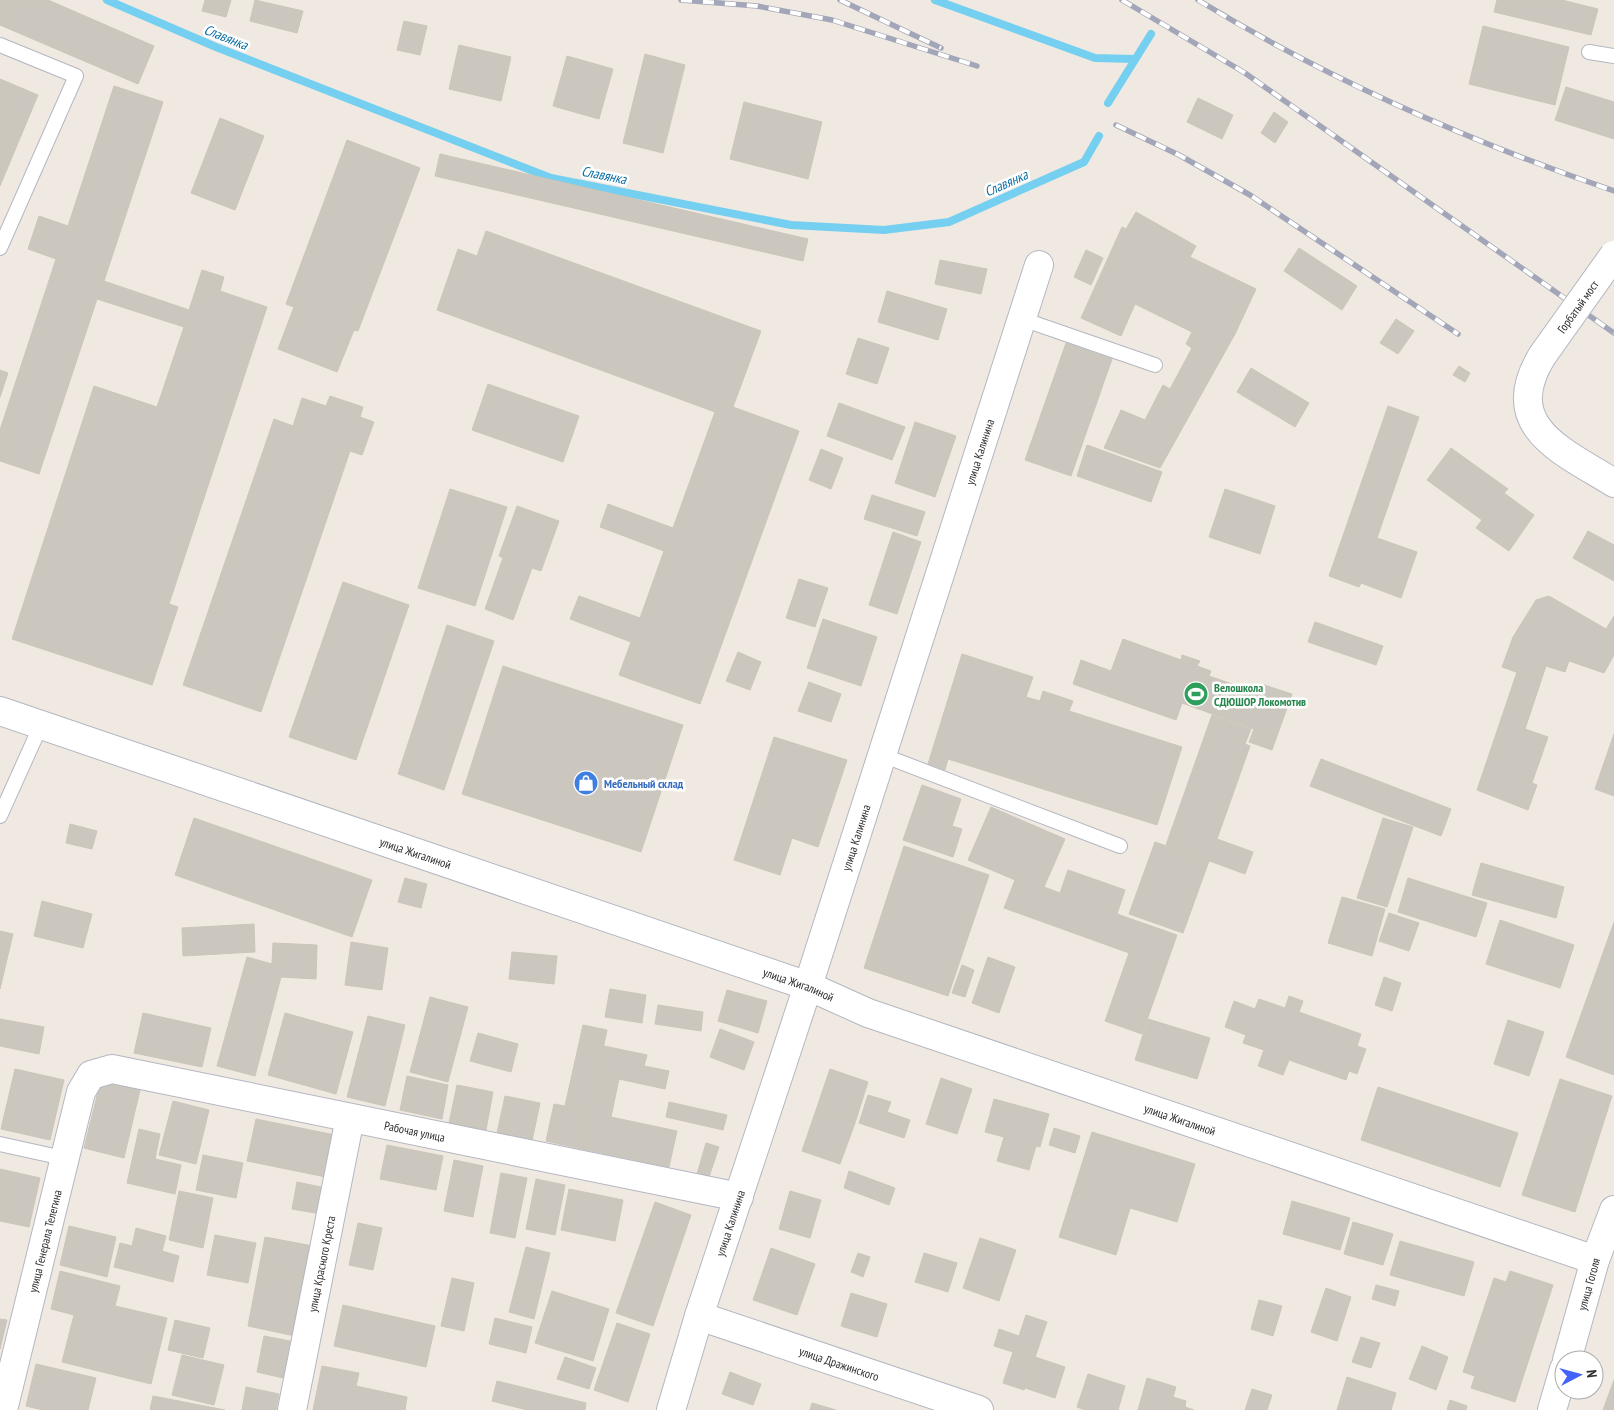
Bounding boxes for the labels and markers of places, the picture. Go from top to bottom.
place label: Велошкола СДЮШОР Локомотив [1214,680,1306,709]
sports icon: Велошкола СДЮШОР Локомотив [1183,681,1209,707]
shop icon: Мебельный склад [573,770,599,796]
place label: Мебельный склад [604,776,684,791]

